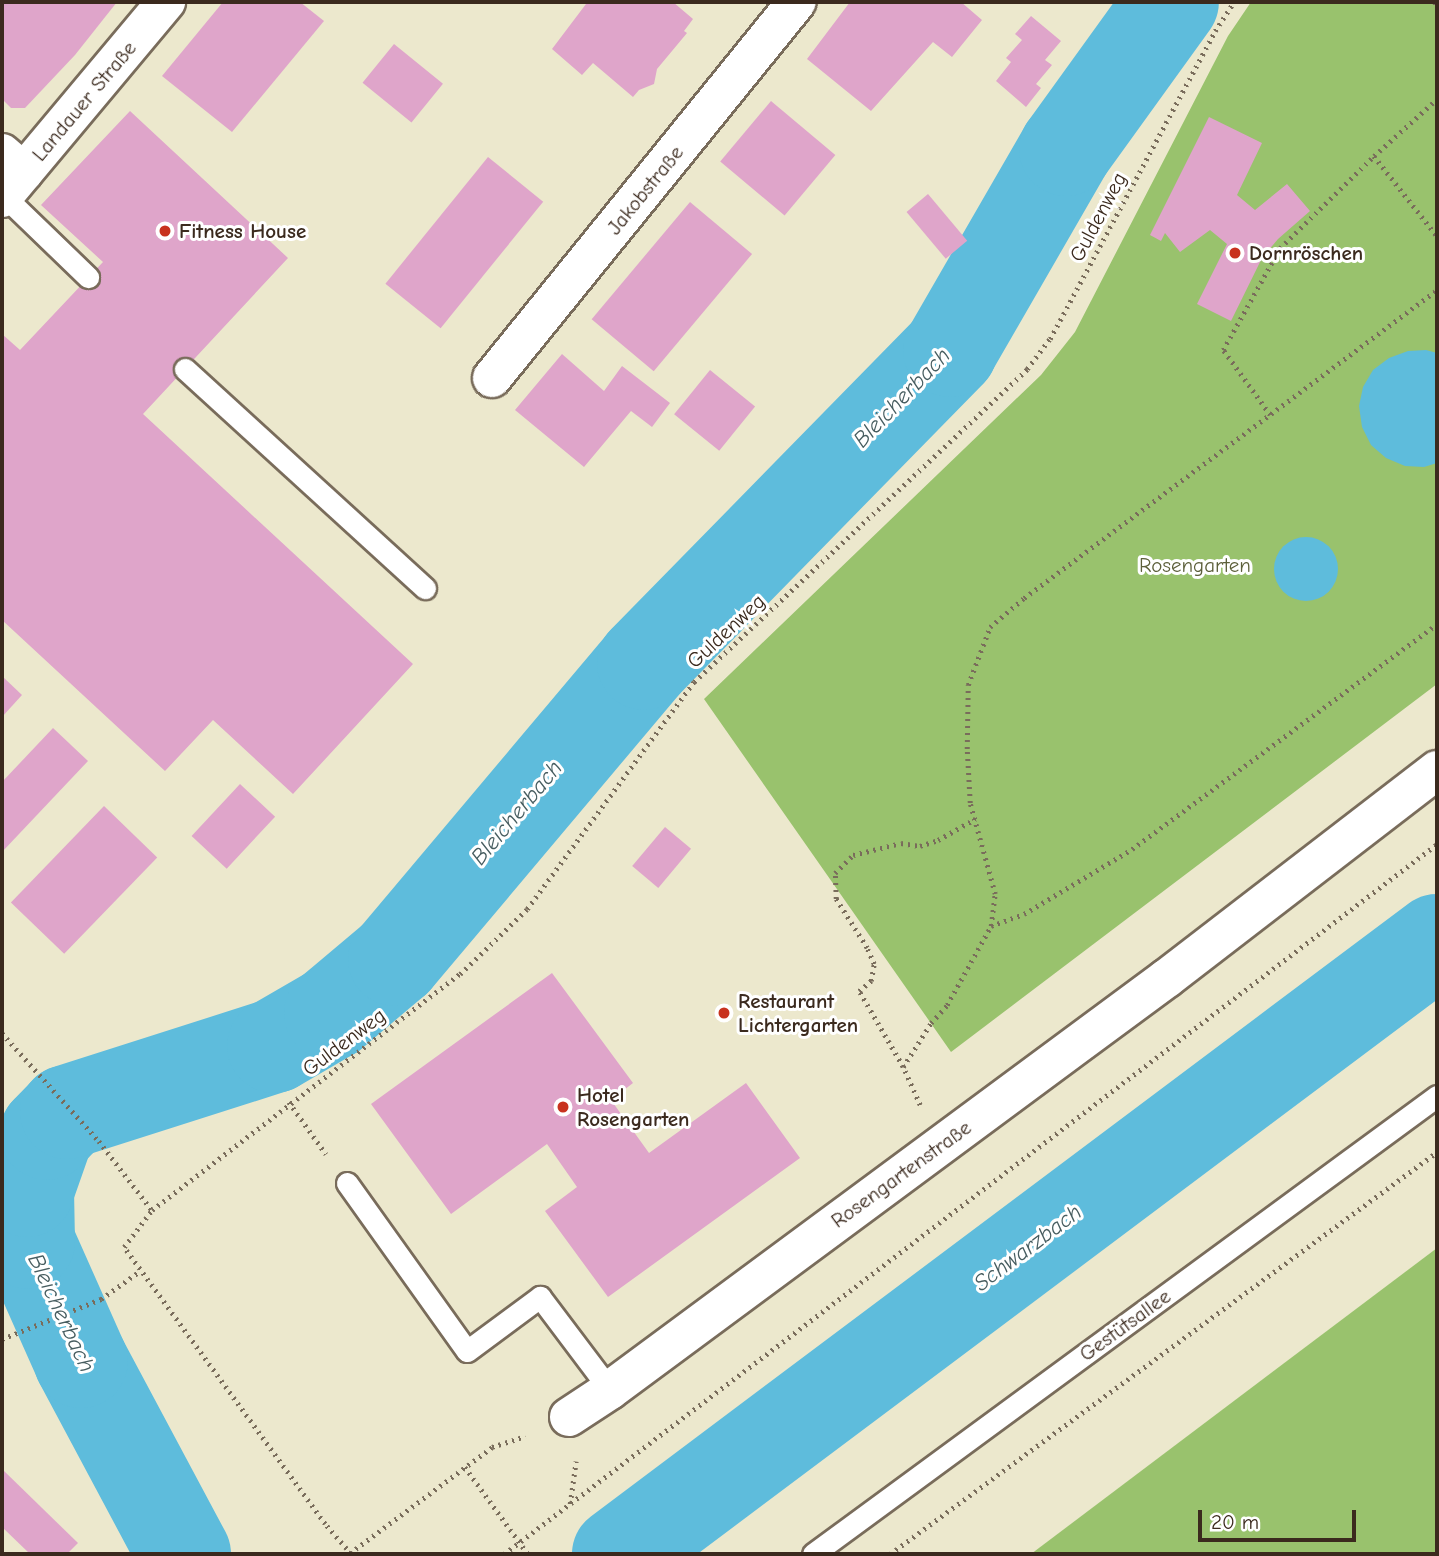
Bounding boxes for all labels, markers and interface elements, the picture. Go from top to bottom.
street label: Landauer Straße [26,36,142,166]
street label: Jakobstraße [601,140,689,240]
street label: Guldenweg [1064,168,1132,266]
place label: Fitness House [179,218,306,244]
marker: Fitness House [157,223,173,239]
place label: Dornröschen [1249,240,1363,266]
marker: Dornröschen [1227,245,1243,261]
water label: Bleicherbach [848,342,956,454]
park label: Rosengarten [1139,552,1251,578]
street label: Guldenweg [682,589,770,673]
water label: Bleicherbach [465,755,569,871]
place label: Restaurant Lichtergarten [738,988,858,1038]
street label: Guldenweg [297,1003,391,1081]
marker: Restaurant Lichtergarten [716,1005,732,1021]
place label: Hotel Rosengarten [577,1082,689,1132]
marker: Hotel Rosengarten [555,1099,571,1115]
street label: Rosengartenstraße [826,1115,976,1233]
water label: Schwarzbach [969,1199,1087,1297]
water label: Bleicherbach [21,1249,101,1377]
street label: Gestütsallee [1074,1283,1176,1367]
scale bar [1201,1496,1358,1540]
text: 20 m [1211,1510,1259,1534]

